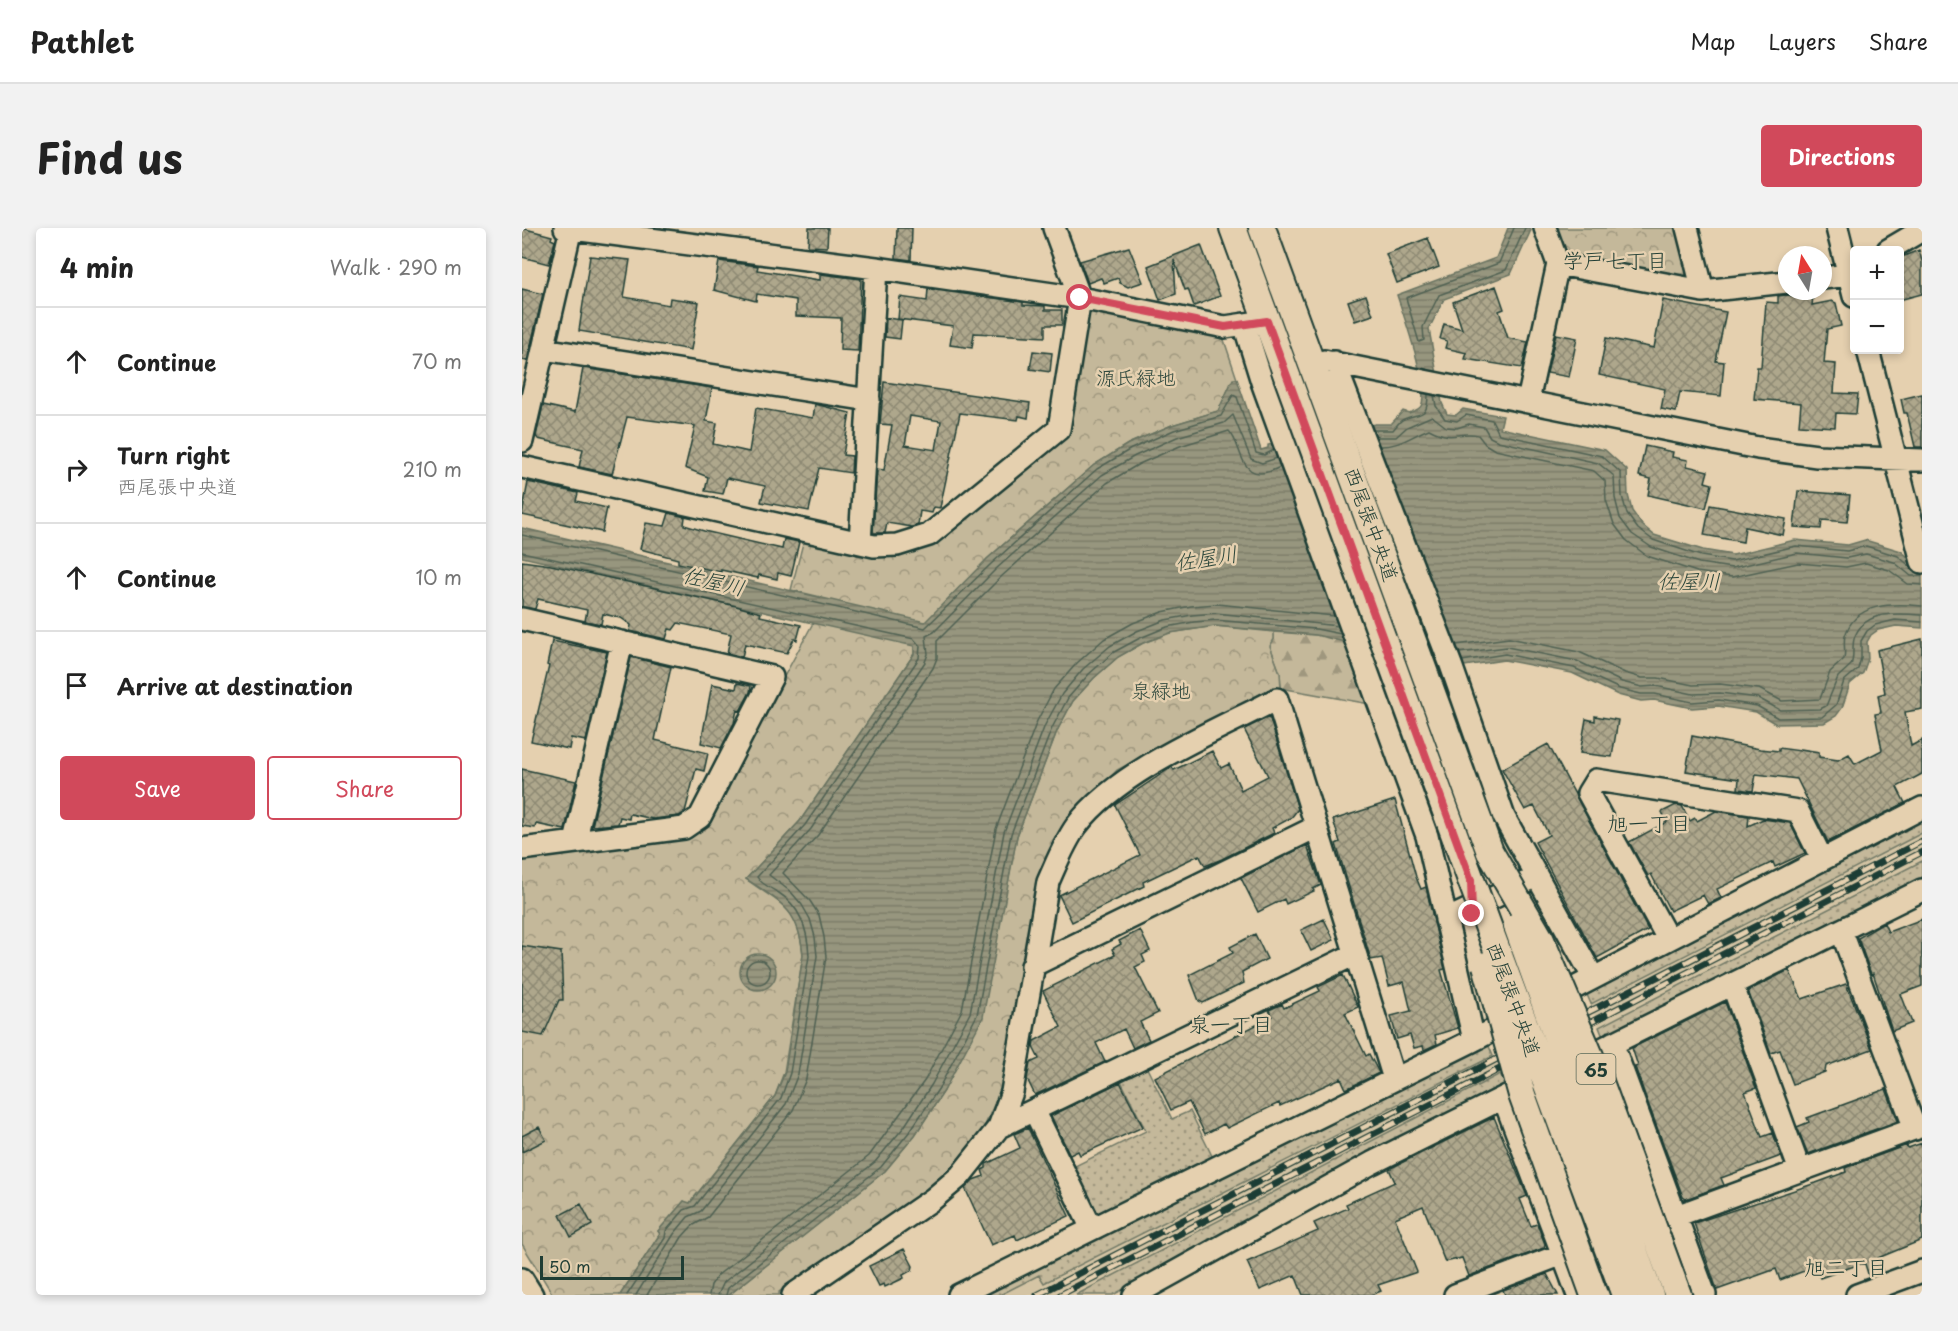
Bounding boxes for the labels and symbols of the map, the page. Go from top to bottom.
district label: 学戸七丁目 [1563,243,1668,275]
north arrow [1778,246,1832,300]
route start [1066,284,1092,310]
park label: 源氏緑地 [1096,362,1176,392]
street label: 西尾張中央道 [1337,462,1407,586]
water label: 佐屋川 [1172,536,1240,578]
water label: 佐屋川 [680,557,748,603]
water label: 佐屋川 [1658,564,1721,596]
park label: 泉緑地 [1131,675,1191,705]
district label: 旭一丁目 [1607,806,1691,838]
route end [1458,900,1484,926]
street label: 西尾張中央道 [1479,937,1549,1061]
district label: 泉一丁目 [1189,1007,1273,1039]
road number: 65 [1576,1054,1616,1084]
district label: 旭二丁目 [1804,1250,1888,1282]
scale bar [540,1253,684,1280]

